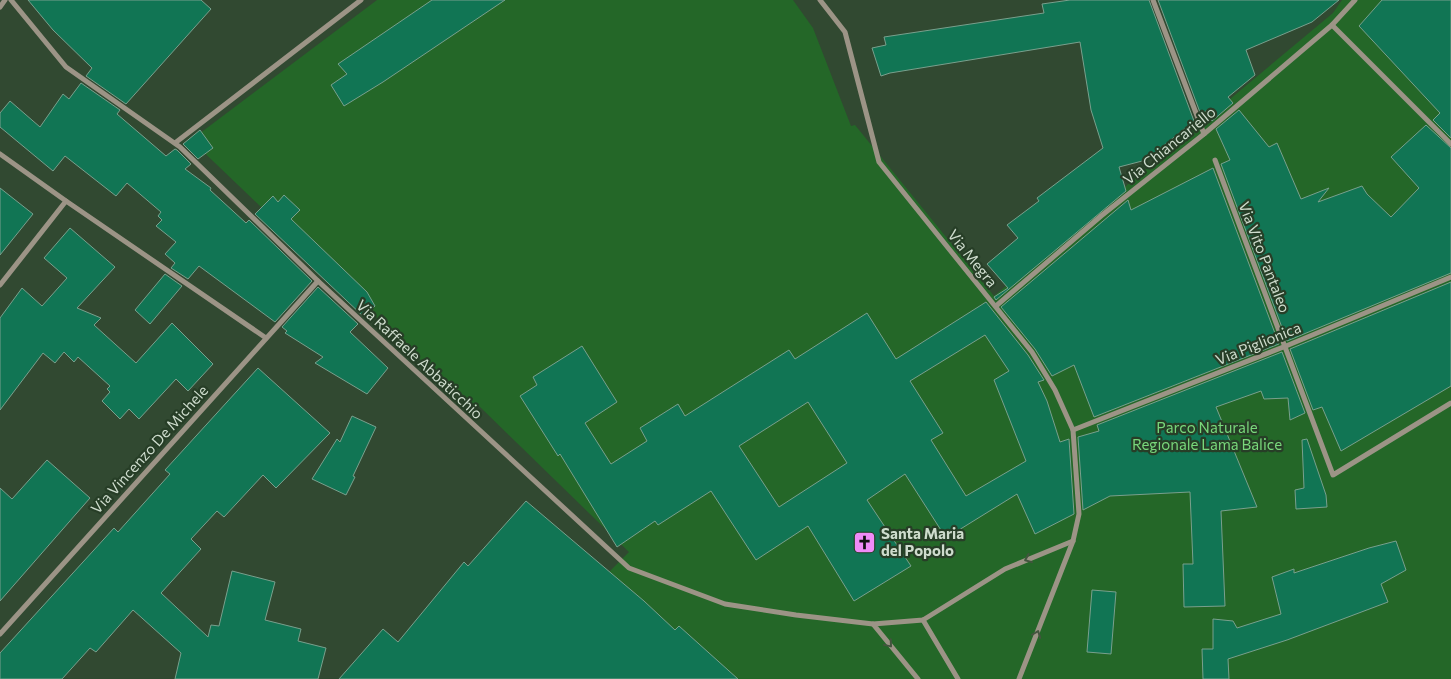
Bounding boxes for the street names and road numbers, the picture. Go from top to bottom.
street label: Via Chiancariello [1119,102,1219,188]
street label: Via Vito Pantaleo [1236,199,1294,315]
street label: Via Megra [944,226,1002,290]
street label: Via Raffaele Abbaticchio [353,296,487,422]
street label: Via Piglionica [1213,318,1303,368]
street label: Via Vincenzo De Michele [87,381,211,517]

